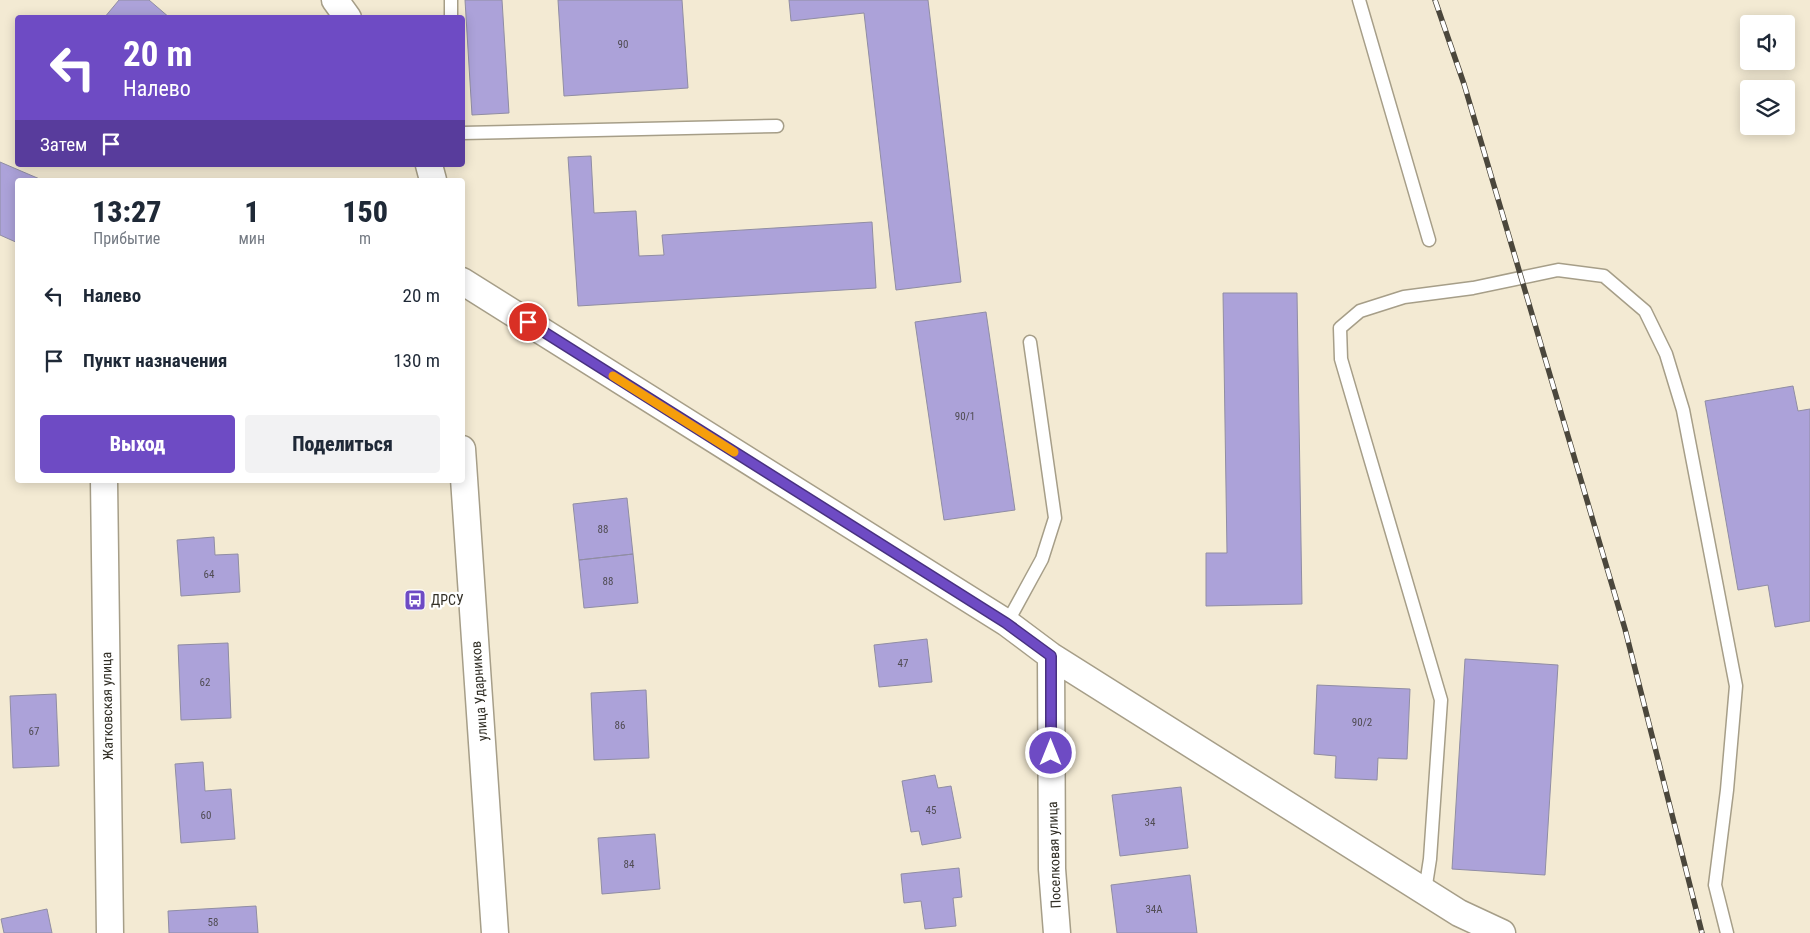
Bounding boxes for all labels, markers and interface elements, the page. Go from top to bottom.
map controls [1740,15,1795,135]
button: sound [1740,15,1795,70]
text: 20 m [123,34,192,75]
icon: left [40,35,105,100]
house number: 90 [618,38,628,51]
text: Налево [123,76,191,101]
button: layers [1740,80,1795,135]
icon: arrive [97,130,125,158]
text: Затем [40,133,87,156]
text: 13:27 [92,194,162,229]
text: 1 [244,194,259,229]
text: 150 [342,194,388,229]
text: Прибытие [93,229,160,248]
text: мин [239,229,265,248]
text: m [359,229,371,248]
icon: left [40,282,68,310]
text: Налево [83,284,141,307]
text: 20 m [403,284,440,307]
pin [507,301,549,343]
icon: arrive [514,308,542,336]
icon: arrive [40,347,68,375]
text: Пункт назначения [83,349,227,372]
text: 130 m [393,349,440,372]
house number: 90/1 [955,410,975,423]
button: Выход [40,415,235,473]
button: Поделиться [245,415,440,473]
house number: 88 [598,523,608,536]
house number: 64 [204,568,215,581]
house number: 88 [603,575,613,588]
bus stop icon: ДРСУ [403,588,427,612]
place label: ДРСУ [431,592,464,608]
street label: улица Ударников [468,640,490,742]
street label: Жатковская улица [98,652,116,760]
house number: 47 [898,657,908,670]
house number: 62 [200,676,210,689]
house number: 90/2 [1352,716,1372,729]
house number: 86 [615,719,625,732]
house number: 67 [29,725,39,738]
position arrow [1024,726,1076,778]
street label: Поселковая улица [1044,801,1064,909]
house number: 45 [926,804,936,817]
house number: 60 [201,809,211,822]
house number: 34 [1145,816,1156,829]
house number: 84 [624,858,635,871]
house number: 34А [1145,903,1163,916]
house number: 58 [208,916,218,929]

